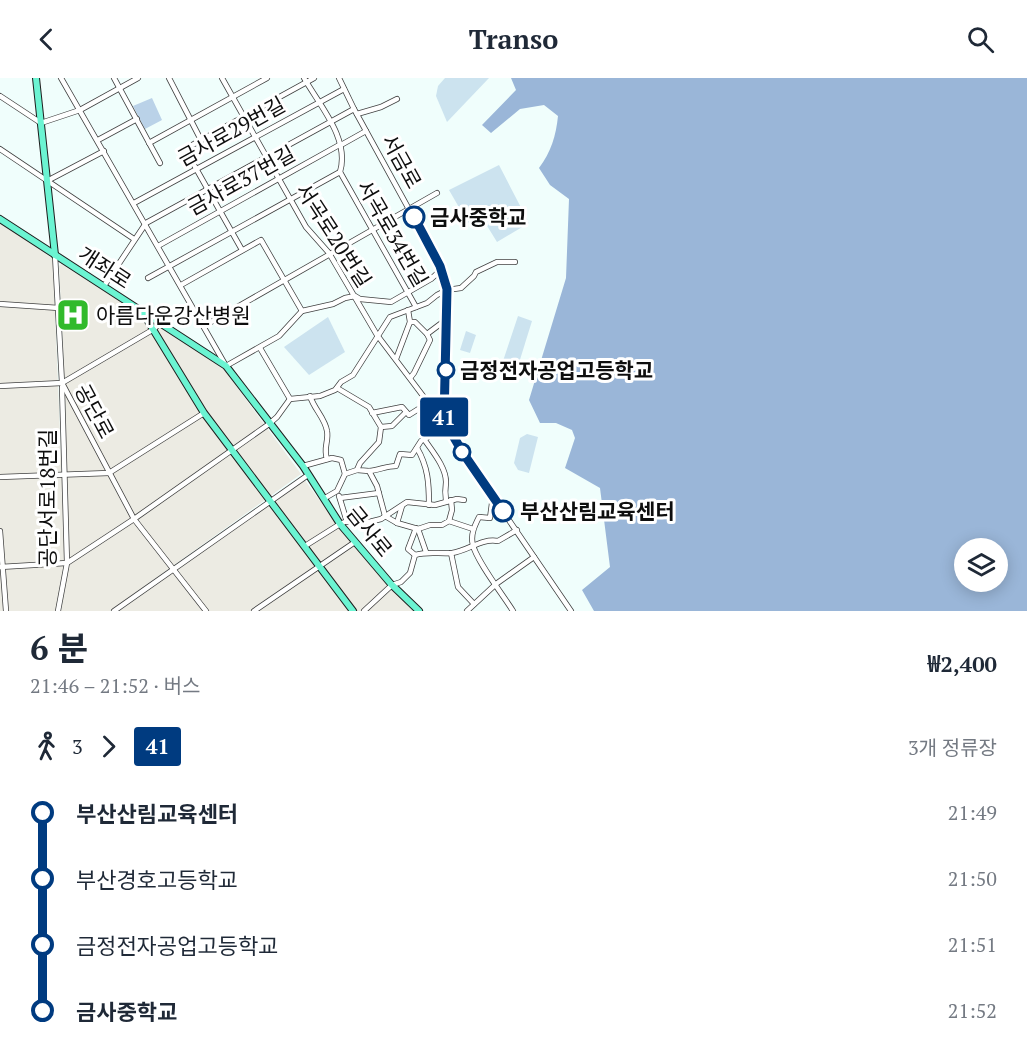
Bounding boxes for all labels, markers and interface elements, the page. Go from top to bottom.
text: Transo [469,21,558,57]
icon: back [30,23,63,56]
icon: search [964,23,997,56]
street label: 금사로29번길 [172,90,290,172]
street label: 서금로 [376,129,428,193]
street label: 금사로37번길 [182,139,300,221]
street label: 서곡로34번길 [351,174,435,292]
street label: 서곡로20번길 [290,177,378,293]
place label: 금사중학교 [430,203,527,231]
marker: 금사중학교 [403,206,425,228]
street label: 개좌로 [73,239,137,295]
hospital icon: 아름다운강산병원 [55,297,91,333]
place label: 아름다운강산병원 [96,301,251,329]
place label: 금정전자공업고등학교 [460,356,653,384]
marker: 금정전자공업고등학교 [437,361,455,379]
street label: 공단로 [69,379,121,443]
line badge: 41 [417,398,471,436]
text: 41 [432,403,456,431]
street label: 공단서로18번길 [33,429,61,567]
unlabelled marker [453,443,471,461]
place label: 부산산림교육센터 [520,497,675,525]
street label: 금사로 [341,500,399,562]
marker: 부산산림교육센터 [492,500,514,522]
map controls [954,538,1008,592]
button: layers [954,538,1008,592]
text: 6 분 [30,626,88,669]
text: ₩2,400 [928,649,997,678]
text: 21:46 – 21:52 · 버스 [30,672,200,699]
icon: walk [30,730,63,763]
icon: forward [92,730,125,763]
text: 41 [146,732,169,760]
text: 3 [72,733,83,760]
text: 3개 정류장 [908,734,997,761]
text: 부산산림교육센터 [76,799,238,828]
text: 21:49 [948,799,997,826]
text: 부산경호고등학교 [76,865,238,894]
text: 21:50 [948,865,997,892]
text: 금정전자공업고등학교 [76,931,278,960]
text: 21:51 [948,931,997,958]
text: 금사중학교 [76,997,177,1026]
text: 21:52 [948,997,997,1024]

